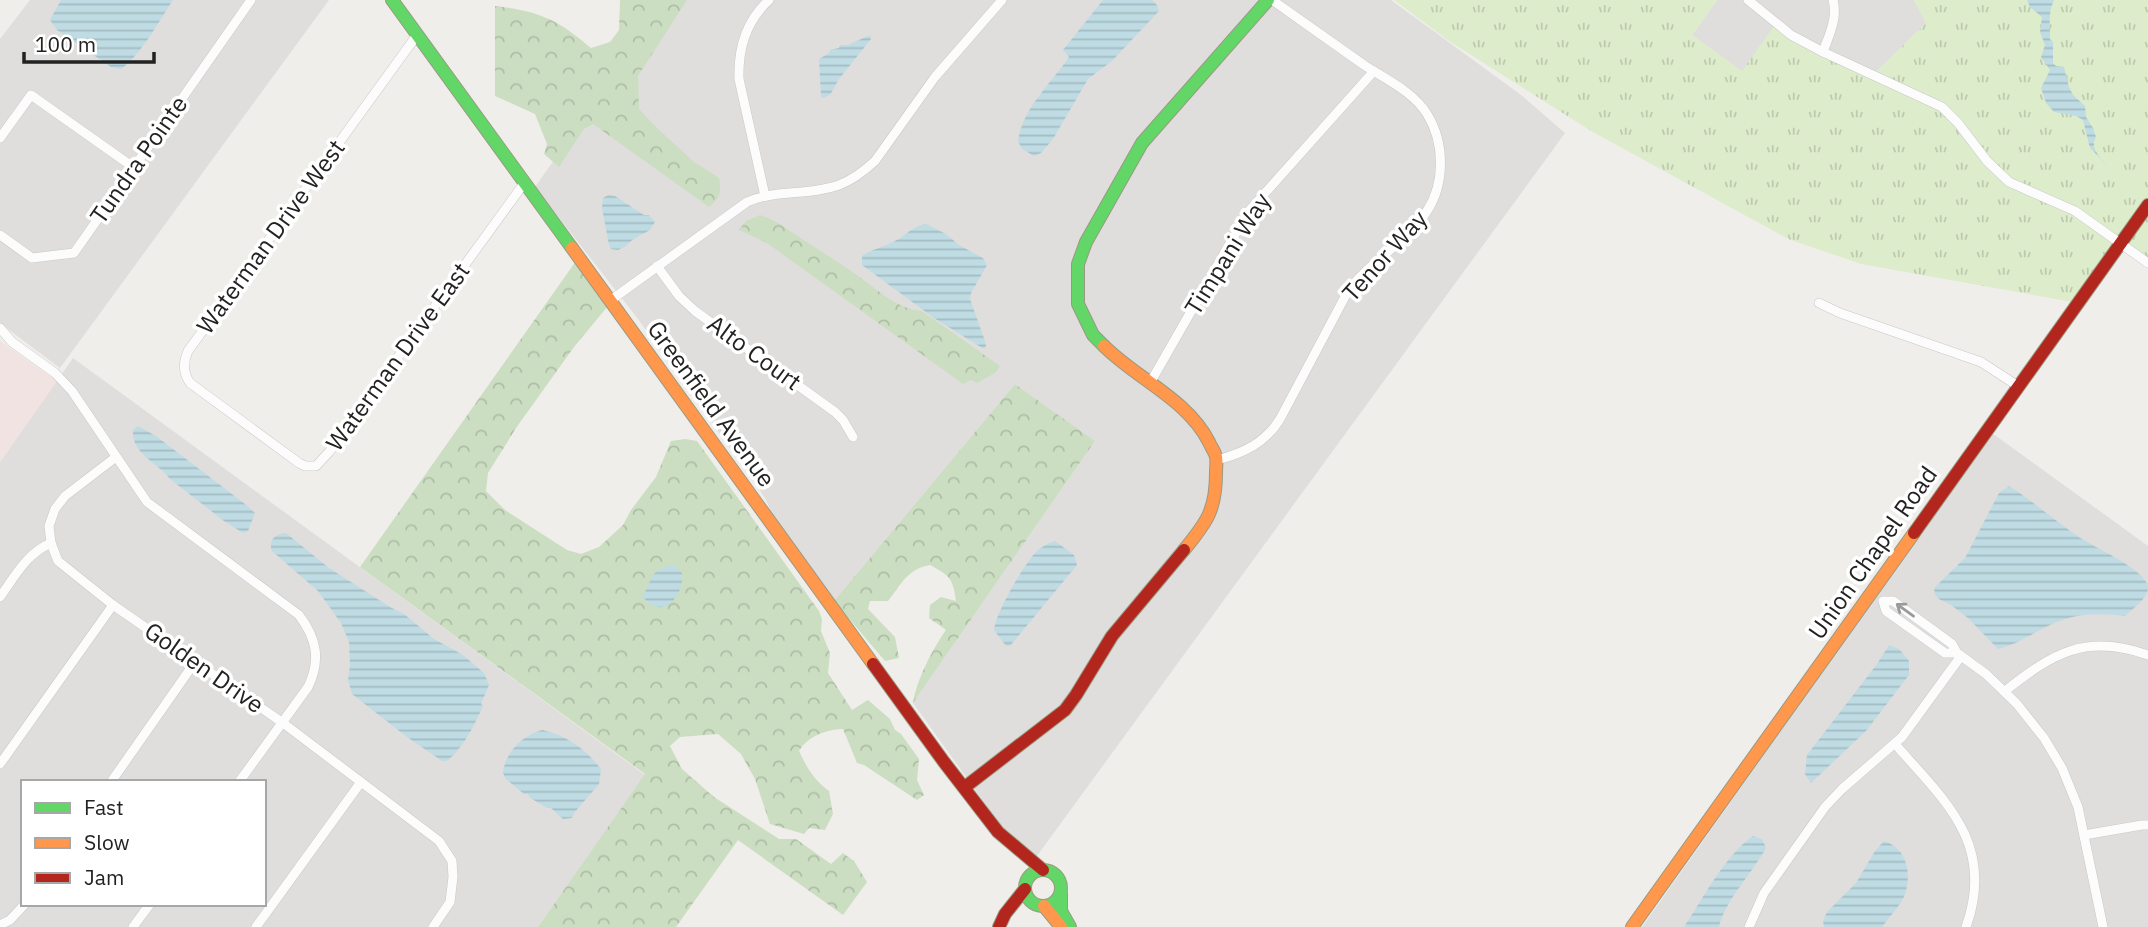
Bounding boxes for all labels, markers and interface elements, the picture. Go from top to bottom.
scale bar [24,21,154,65]
text: 100 m [35,30,96,58]
street label: Tundra Pointe [82,89,194,230]
street label: Waterman Drive West [189,133,352,340]
street label: Timpani Way [1177,186,1277,321]
street label: Tenor Way [1335,203,1434,308]
street label: Waterman Drive East [318,256,476,457]
street label: Alto Court [701,307,808,397]
street label: Greenfield Avenue [641,314,783,493]
street label: Union Chapel Road [1800,460,1944,645]
one-way arrow [1896,603,1915,617]
street label: Golden Drive [139,614,271,720]
legend [21,780,266,906]
text: Fast [84,793,124,821]
text: Slow [84,828,130,856]
text: Jam [84,863,124,891]

